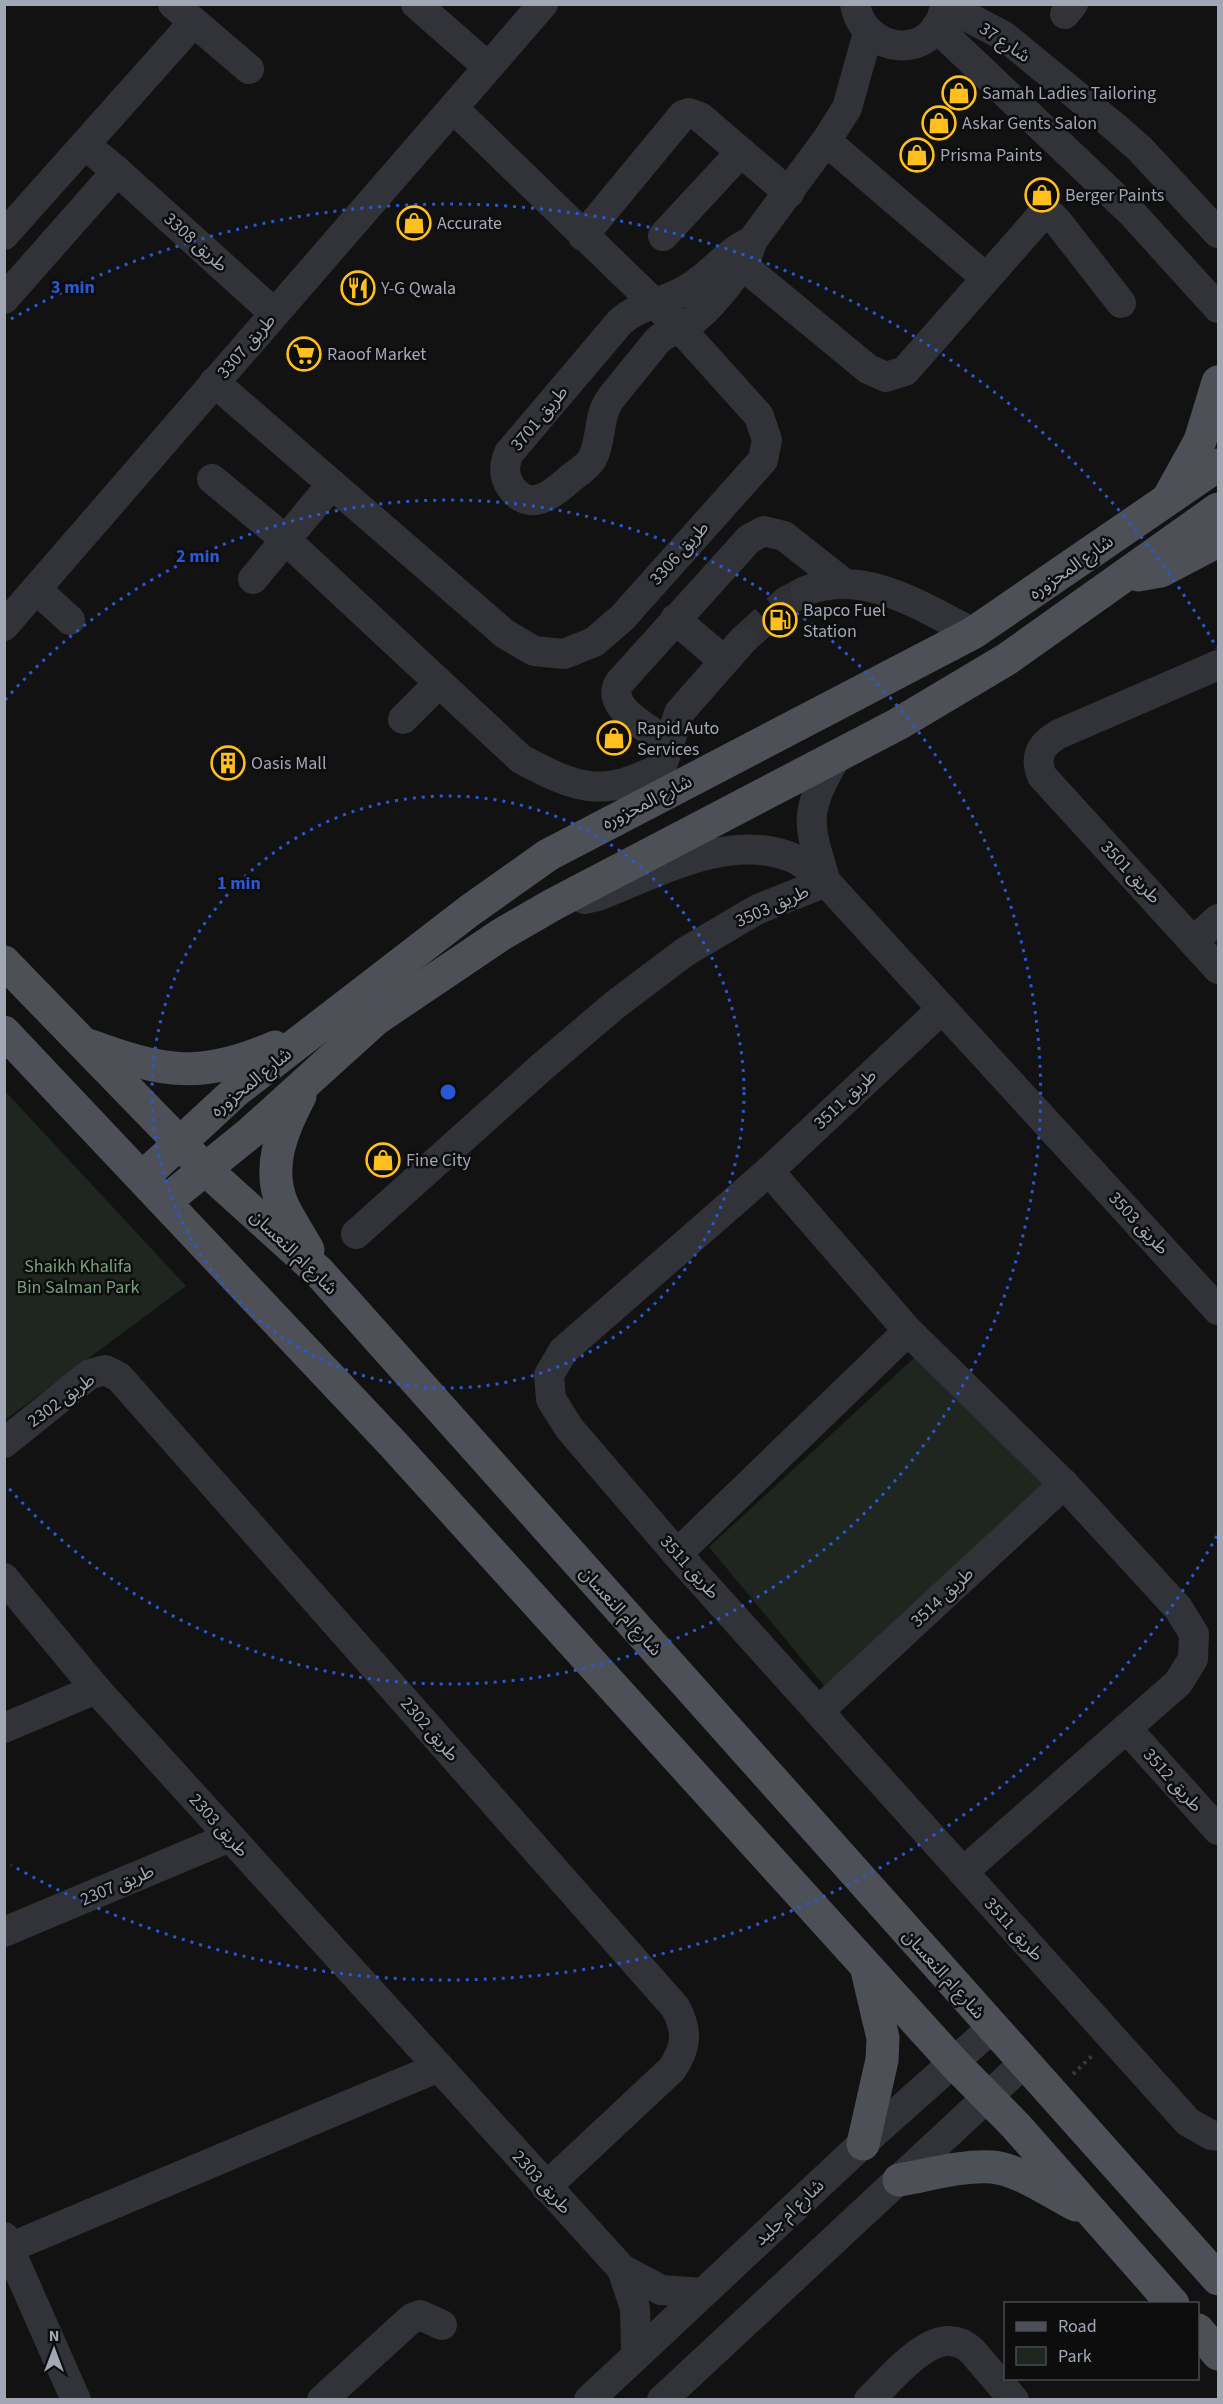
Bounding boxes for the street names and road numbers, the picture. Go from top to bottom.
street label: شارع 37 [974,16,1035,69]
street label: طريق 3308 [158,207,233,278]
street label: طريق 3307 [211,309,281,384]
street label: طريق 3701 [505,380,574,456]
street label: طريق 3306 [644,516,715,591]
street label: شارع المحزوره [1024,529,1119,607]
street label: شارع المحزوره [598,769,697,837]
street label: طريق 3501 [1095,835,1166,909]
street label: طريق 3503 [731,879,813,934]
street label: شارع المحزوره [205,1042,298,1124]
street label: طريق 3511 [808,1064,882,1135]
street label: طريق 3503 [1103,1186,1174,1260]
street label: شارع ام النعسان [244,1204,343,1301]
street label: طريق 2302 [22,1367,100,1433]
street label: طريق 3511 [654,1530,725,1605]
street label: شارع ام النعسان [573,1561,668,1662]
street label: طريق 3514 [905,1562,979,1633]
street label: طريق 2302 [395,1692,465,1767]
street label: طريق 3512 [1137,1743,1208,1818]
street label: طريق 2303 [183,1788,254,1863]
street label: طريق 2307 [76,1859,158,1912]
street label: طريق 3511 [978,1892,1049,1967]
street label: شارع ام النعسان [896,1924,991,2025]
street label: طريق 2303 [506,2145,577,2220]
street label: شارع ام جليد [749,2173,831,2252]

